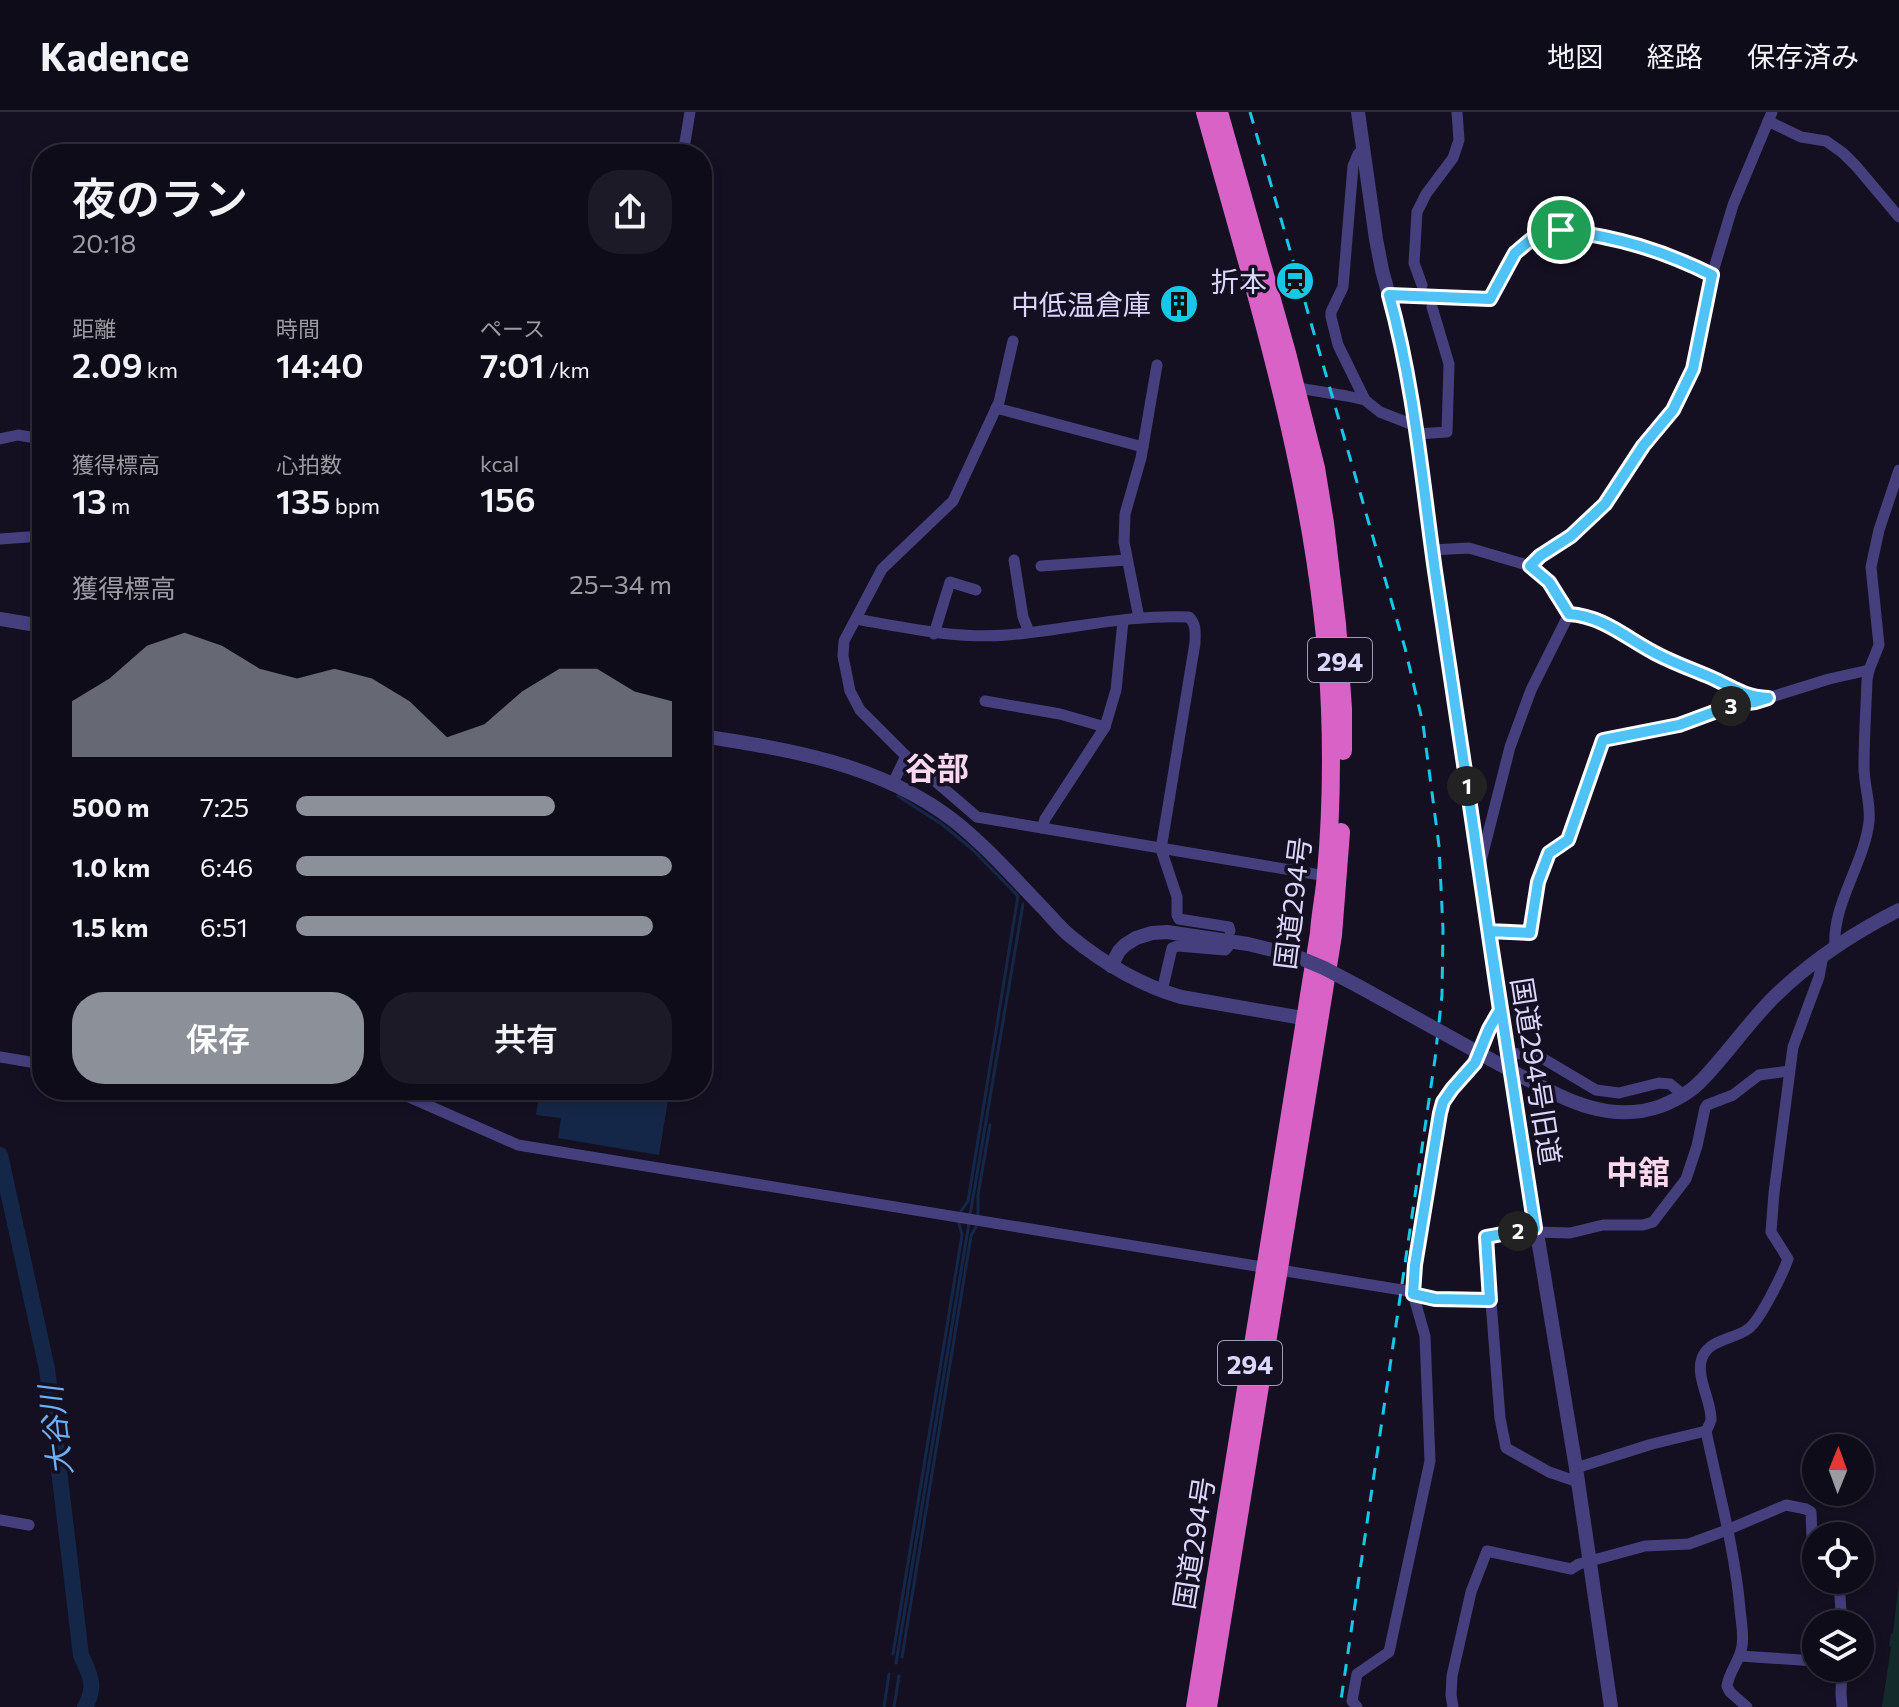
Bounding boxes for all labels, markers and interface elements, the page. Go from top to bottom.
text: Kadence [40,32,189,79]
text: 地図 [1547,39,1603,73]
text: 経路 [1647,39,1703,73]
text: 保存済み [1747,39,1859,73]
text: 夜のラン [72,170,248,224]
button: share [588,170,672,254]
pin [1527,196,1595,264]
icon: arrive [1539,208,1583,252]
text: 20:18 [72,227,136,258]
station icon: 折本 [1274,260,1316,302]
place label: 折本 [1211,264,1267,298]
building icon: 中低温倉庫 [1158,283,1200,325]
place label: 中低温倉庫 [1011,287,1151,321]
text: 距離 [72,315,116,342]
text: 時間 [276,315,320,342]
text: ペース [480,315,545,342]
text: 2.09 [72,343,143,385]
text: 14:40 [276,343,364,385]
text: 7:01 [480,343,545,385]
text: km [143,356,178,383]
text: /km [545,356,590,383]
text: kcal [480,450,519,477]
text: 獲得標高 [72,451,160,478]
text: 心拍数 [276,451,342,478]
text: 156 [480,477,536,519]
text: 13 [72,479,107,521]
text: 135 [276,479,331,521]
text: m [107,492,130,519]
text: bpm [331,492,380,519]
text: 25–34 m [569,568,672,599]
text: 獲得標高 [72,572,176,603]
road number: 294 [1308,638,1372,682]
pin: 3 [1711,686,1751,726]
text: 3 [1725,692,1737,719]
district label: 谷部 [905,747,969,787]
pin: 1 [1447,766,1487,806]
text: 1 [1462,772,1472,799]
text: 500 m [72,791,149,822]
text: 7:25 [200,791,249,822]
street label: 国道294号 [1267,835,1317,971]
text: 1.0 km [72,851,150,882]
text: 6:46 [200,851,253,882]
text: 1.5 km [72,911,148,942]
text: 6:51 [200,911,248,942]
street label: 国道294号旧道 [1505,975,1569,1167]
button: 保存 [72,992,364,1084]
button: 共有 [380,992,672,1084]
district label: 中舘 [1606,1151,1670,1191]
pin: 2 [1498,1211,1538,1251]
text: 2 [1512,1217,1524,1244]
road number: 294 [1218,1341,1282,1385]
water label: 大谷川 [30,1381,78,1478]
north arrow [1802,1434,1874,1506]
map controls [1802,1434,1874,1682]
street label: 国道294号 [1166,1475,1220,1611]
button: locate [1802,1522,1874,1594]
button: layers [1802,1610,1874,1682]

